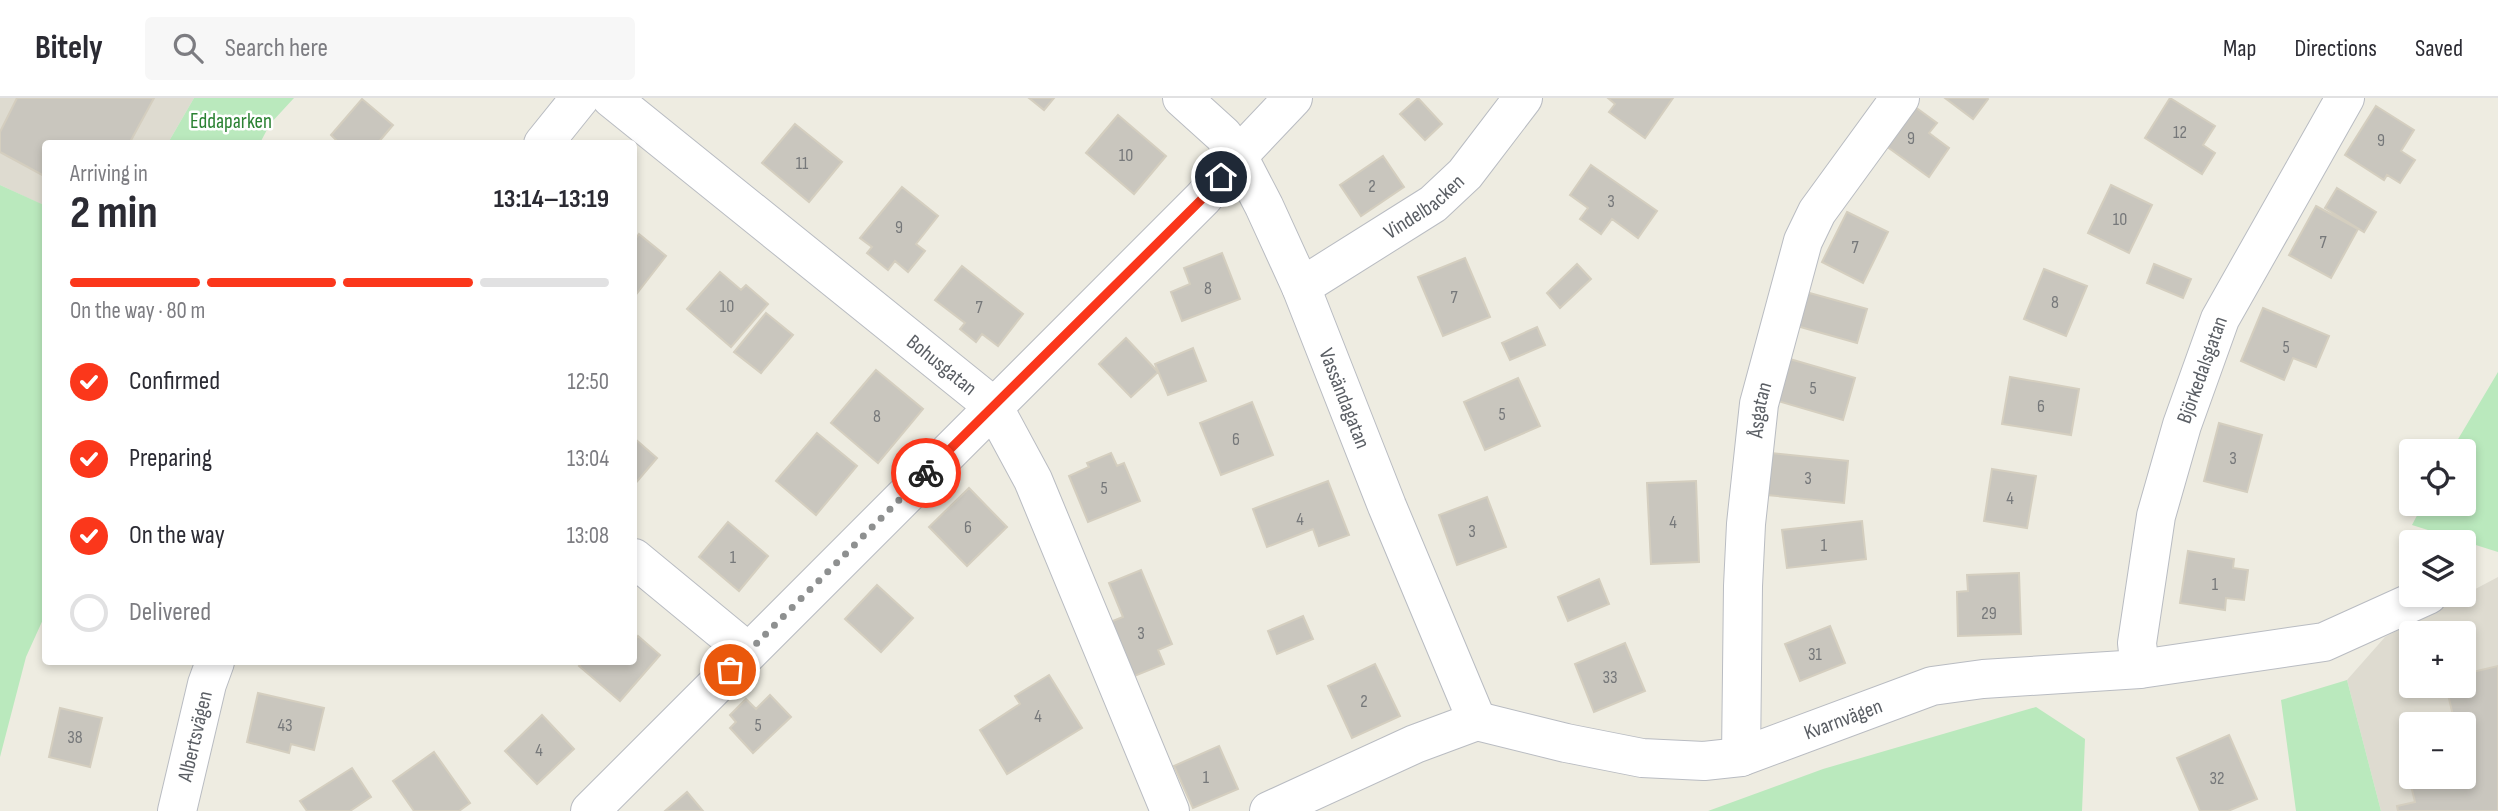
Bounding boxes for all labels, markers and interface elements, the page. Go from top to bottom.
search box [145,17,635,80]
text: Bitely [35,28,103,68]
icon: search [169,29,207,67]
text: Search here [225,33,328,64]
text: Map [2223,34,2256,63]
text: Directions [2294,34,2377,63]
text: Saved [2415,34,2463,63]
park label: Eddaparken [190,109,272,134]
house number: 12 [2173,122,2187,143]
house number: 9 [1907,128,1915,149]
house number: 9 [2377,130,2385,151]
house number: 10 [1119,145,1133,166]
pin [1191,147,1251,207]
house number: 11 [796,153,809,174]
icon: home [1202,158,1240,196]
text: Arriving in [70,160,148,188]
street label: Vindelbacken [1379,169,1469,244]
house number: 2 [1368,176,1376,197]
text: 13:14–13:19 [494,184,609,215]
text: 2 min [70,186,158,241]
house number: 3 [1607,191,1615,212]
house number: 10 [2113,209,2127,230]
house number: 9 [895,217,903,238]
house number: 7 [2319,232,2327,253]
house number: 7 [1851,237,1859,258]
house number: 8 [1204,278,1212,299]
house number: 7 [1450,287,1458,308]
house number: 8 [2051,292,2059,313]
house number: 10 [720,296,734,317]
text: On the way · 80 m [70,297,205,325]
house number: 7 [975,297,983,318]
street label: Björkedalsgatan [2171,313,2232,427]
street label: Bohusgatan [902,329,982,401]
house number: 5 [2282,337,2290,358]
street label: Vassändagatan [1314,345,1376,452]
icon: check [70,363,108,401]
text: Confirmed [129,366,220,397]
text: 12:50 [567,368,609,396]
house number: 5 [1809,378,1817,399]
street label: Åsgatan [1743,379,1777,440]
house number: 6 [2037,396,2045,417]
house number: 5 [1498,404,1506,425]
house number: 8 [873,406,881,427]
house number: 6 [1232,429,1240,450]
courier [891,438,961,508]
map controls [2399,439,2476,789]
button: locate [2399,439,2476,516]
icon: check [70,440,108,478]
text: Preparing [129,443,212,474]
text: 13:04 [567,445,609,473]
house number: 3 [2229,448,2237,469]
icon: bike [907,454,945,492]
house number: 3 [1804,468,1812,489]
house number: 5 [1100,478,1108,499]
house number: 4 [2006,488,2014,509]
house number: 4 [1296,509,1304,530]
house number: 4 [1669,512,1677,533]
icon: check [70,517,108,555]
house number: 6 [964,517,972,538]
text: On the way [129,520,225,551]
house number: 3 [1468,521,1476,542]
text: 13:08 [567,522,609,550]
button: layers [2399,530,2476,607]
house number: 1 [1821,535,1828,556]
house number: 1 [730,547,737,568]
house number: 1 [2212,574,2219,595]
text: Delivered [129,597,211,628]
house number: 29 [1981,603,1997,624]
button: + [2399,621,2476,698]
house number: 3 [1137,623,1145,644]
pin [700,640,760,700]
house number: 31 [1808,644,1823,665]
icon: bag [711,651,749,689]
house number: 33 [1602,667,1618,688]
street label: Albertsvägen [172,688,217,785]
house number: 2 [1360,691,1368,712]
street label: Kvarnvägen [1800,693,1886,745]
house number: 4 [1034,706,1042,727]
button: − [2399,712,2476,789]
house number: 43 [277,715,293,736]
house number: 5 [754,715,762,736]
house number: 38 [67,727,83,748]
house number: 4 [535,740,543,761]
house number: 1 [1203,767,1210,788]
house number: 32 [2210,768,2224,789]

